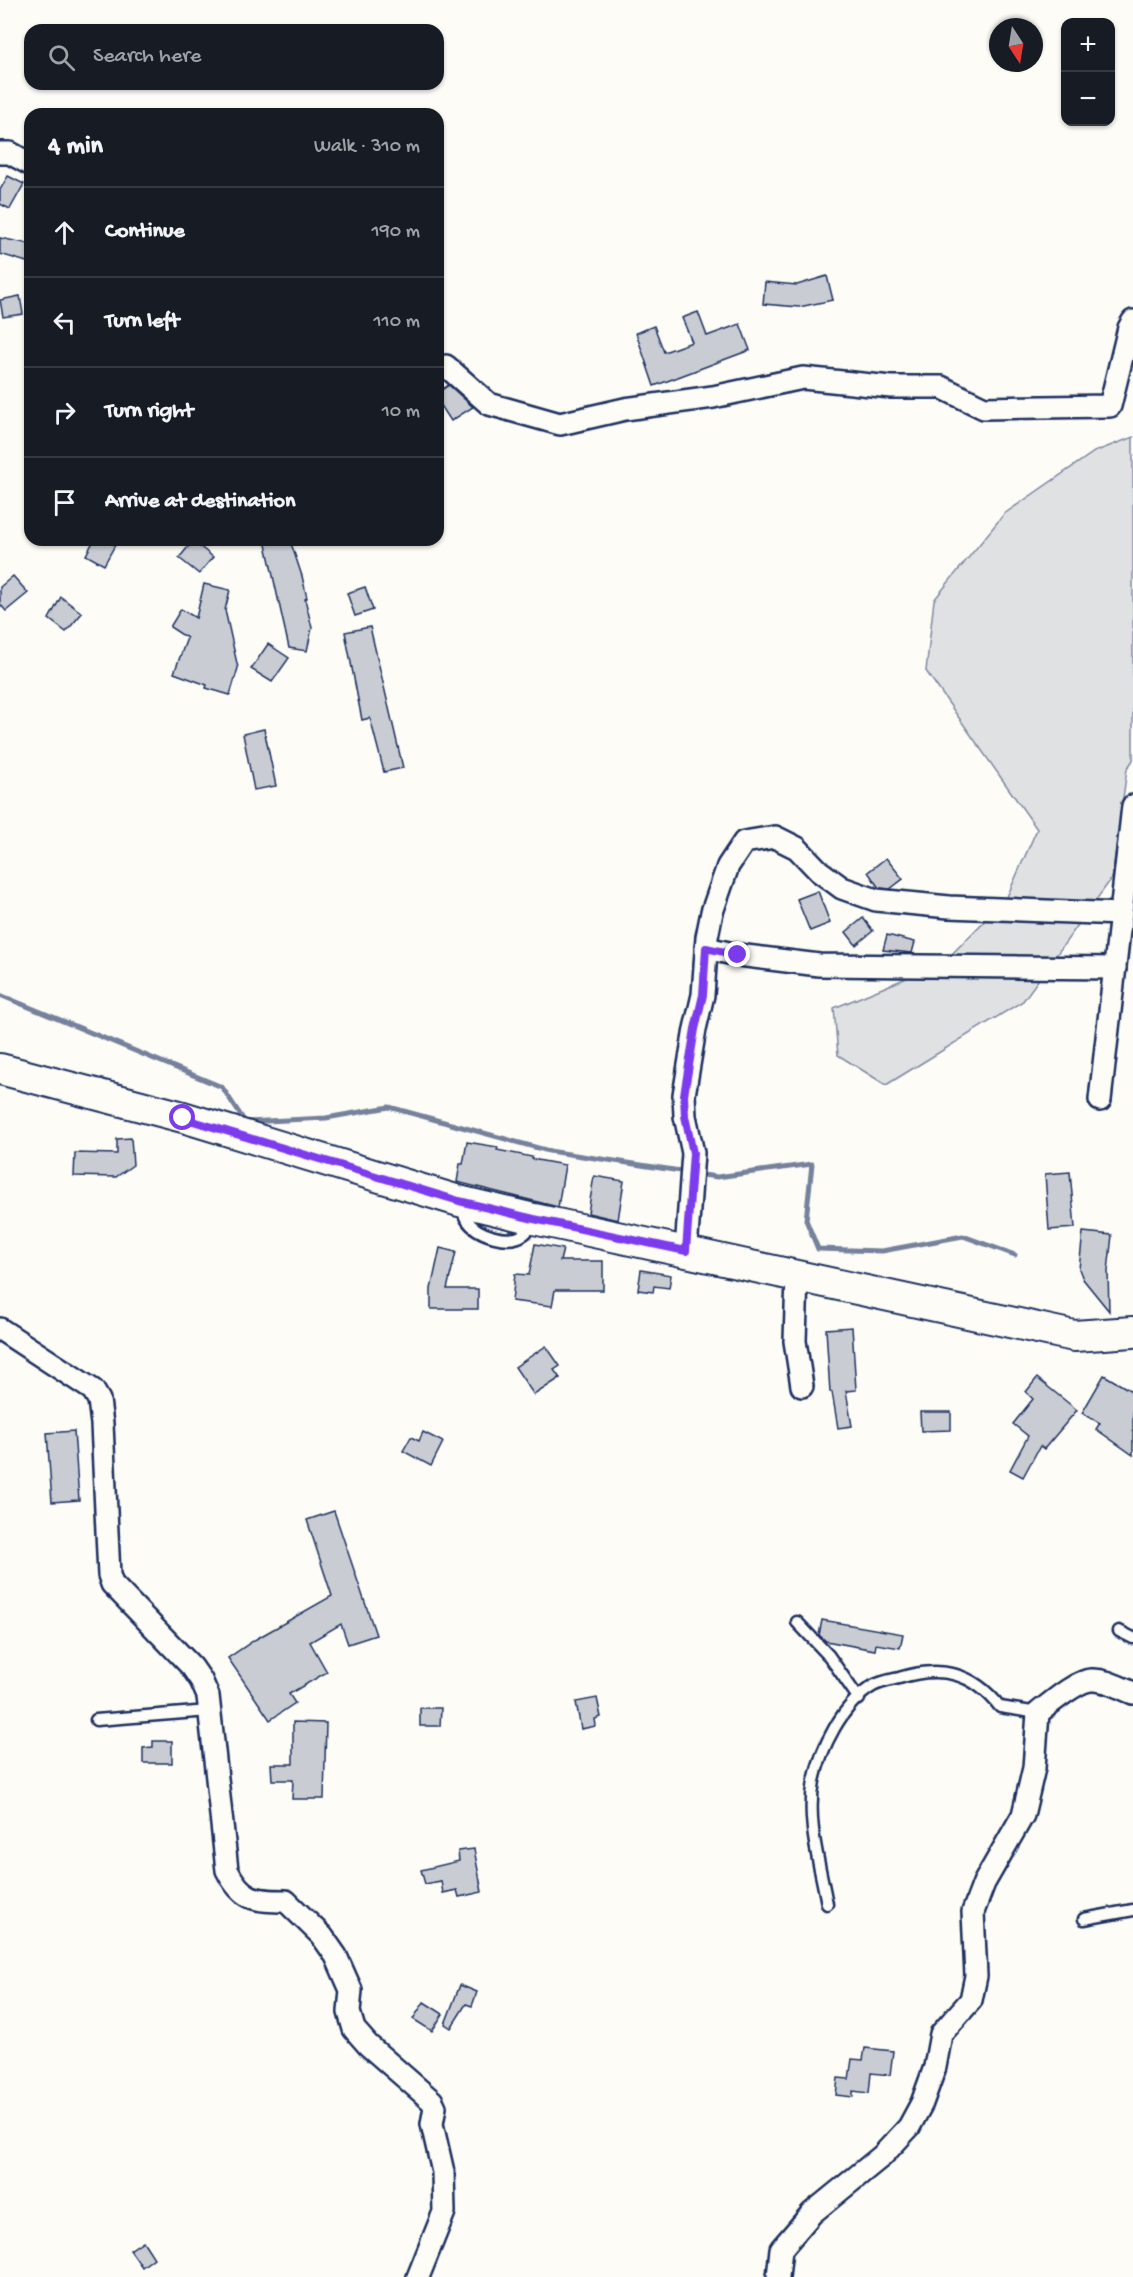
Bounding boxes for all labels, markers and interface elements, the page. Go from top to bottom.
north arrow [989,18,1043,72]
map controls [1061,18,1115,126]
button: + [1061,18,1115,72]
search box [24,24,444,90]
icon: search [45,41,78,74]
text: Search here [93,44,201,70]
button: − [1061,72,1115,126]
text: 4 min [48,132,103,163]
text: Walk · 310 m [314,136,420,159]
icon: ahead [48,216,81,249]
text: Continue [105,219,185,245]
text: 190 m [372,221,420,244]
icon: left [48,306,81,339]
text: Turn left [105,309,179,335]
text: 110 m [374,311,420,334]
icon: right [48,396,81,429]
text: Turn right [105,399,193,425]
text: 10 m [382,401,420,424]
icon: arrive [48,486,81,519]
text: Arrive at destination [105,489,295,515]
route end [724,941,750,967]
route start [169,1104,195,1130]

